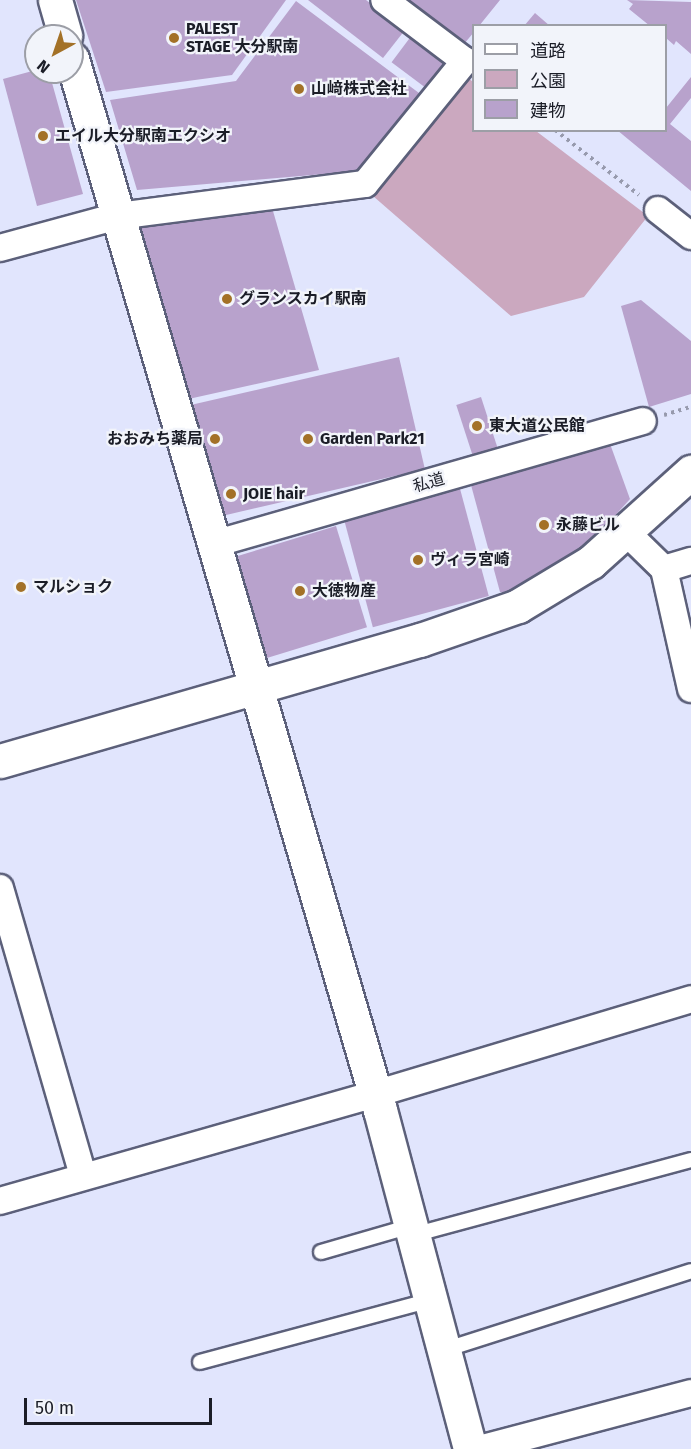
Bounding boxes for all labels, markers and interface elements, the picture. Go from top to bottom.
place label: PALEST STAGE 大分駅南 [186,19,298,57]
north arrow [24,24,84,84]
legend [472,24,667,132]
marker: PALEST STAGE 大分駅南 [167,31,181,45]
text: 道路 [530,40,566,62]
text: N [33,56,54,77]
text: 公園 [530,70,566,92]
place label: 山﨑株式会社 [311,79,407,99]
marker: 山﨑株式会社 [292,82,306,96]
text: 建物 [530,100,566,122]
place label: エイル大分駅南エクシオ [55,126,231,146]
marker: エイル大分駅南エクシオ [36,129,50,143]
place label: グランスカイ駅南 [239,289,367,309]
marker: グランスカイ駅南 [220,292,234,306]
place label: 東大道公民館 [489,416,585,436]
marker: 東大道公民館 [470,419,484,433]
place label: おおみち薬局 [107,429,203,449]
place label: Garden Park21 [320,429,425,449]
marker: おおみち薬局 [208,432,222,446]
marker: Garden Park21 [301,432,315,446]
street label: 私道 [411,469,447,497]
place label: JOIE hair [243,484,305,504]
marker: JOIE hair [224,487,238,501]
place label: 永藤ビル [556,515,620,535]
marker: 永藤ビル [537,518,551,532]
place label: ヴィラ宮崎 [430,550,510,570]
marker: ヴィラ宮崎 [411,553,425,567]
place label: マルショク [33,577,113,597]
marker: マルショク [14,580,28,594]
place label: 大徳物産 [312,581,376,601]
marker: 大徳物産 [293,584,307,598]
scale bar [27,1386,214,1424]
text: 50 m [35,1397,74,1419]

